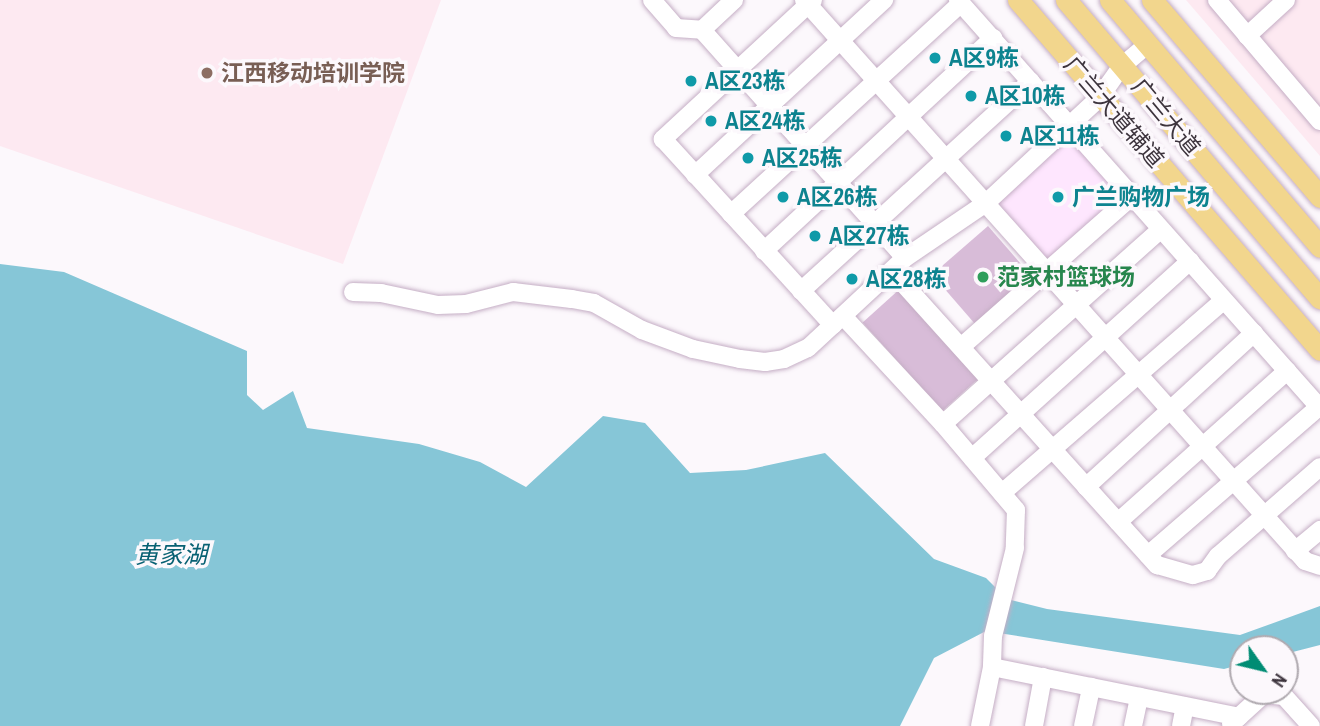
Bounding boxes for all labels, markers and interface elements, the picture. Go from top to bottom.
place label: A区9栋 [949,44,1019,72]
marker: A区9栋 [927,50,943,66]
street label: 广兰大道辅道 [1058,51,1170,173]
place label: 江西移动培训学院 [221,59,405,87]
marker: 江西移动培训学院 [199,65,215,81]
place label: A区23栋 [705,67,786,95]
marker: A区23栋 [683,73,699,89]
street label: 广兰大道 [1126,73,1206,161]
place label: A区10栋 [985,82,1066,110]
marker: A区10栋 [963,88,979,104]
place label: A区24栋 [725,107,806,135]
marker: A区24栋 [703,113,719,129]
place label: A区11栋 [1020,122,1100,150]
marker: A区11栋 [998,128,1014,144]
place label: A区25栋 [762,144,843,172]
marker: A区25栋 [740,150,756,166]
place label: A区26栋 [797,183,878,211]
place label: 广兰购物广场 [1072,183,1210,211]
marker: A区26栋 [775,189,791,205]
marker: 广兰购物广场 [1050,189,1066,205]
place label: A区27栋 [829,222,910,250]
marker: A区27栋 [807,228,823,244]
place label: 范家村篮球场 [997,263,1135,291]
place label: A区28栋 [866,265,947,293]
marker: 范家村篮球场 [975,269,991,285]
marker: A区28栋 [844,271,860,287]
water label: 黄家湖 [135,541,207,569]
north arrow [1229,635,1299,705]
text: N [1266,669,1294,693]

